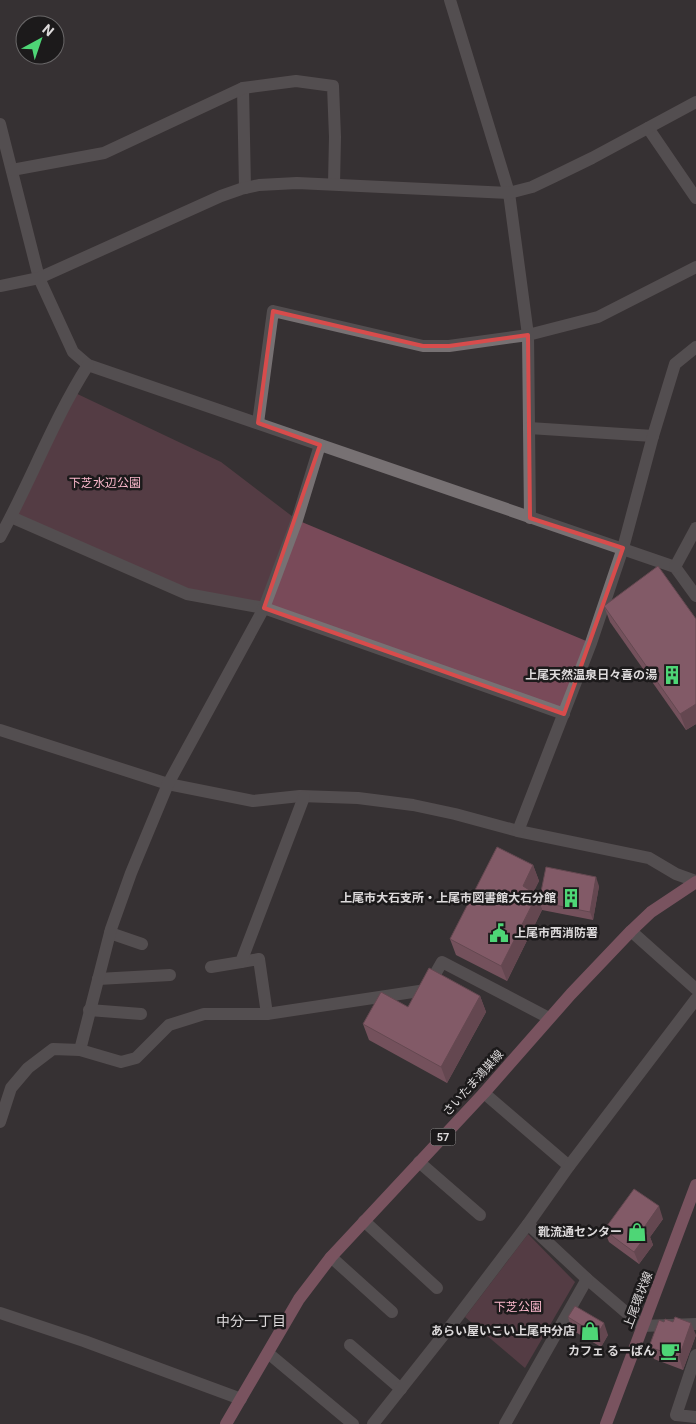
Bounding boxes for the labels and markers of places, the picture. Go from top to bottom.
building icon: 上尾天然温泉日々喜の湯 [661,664,683,686]
place label: 上尾天然温泉日々喜の湯 [525,668,657,682]
building icon: 上尾市大石支所・上尾市図書館大石分館 [560,887,582,909]
place label: 上尾市大石支所・上尾市図書館大石分館 [340,891,556,905]
public building icon: 上尾市西消防署 [488,922,510,944]
place label: 上尾市西消防署 [514,926,598,940]
shop icon: 靴流通センター [626,1221,648,1243]
place label: 靴流通センター [538,1225,622,1239]
shop icon: あらい屋いこい上尾中分店 [579,1320,601,1342]
place label: あらい屋いこい上尾中分店 [431,1324,575,1338]
cafe icon: カフェ るーぱん [659,1340,681,1362]
place label: カフェ るーぱん [568,1344,655,1358]

